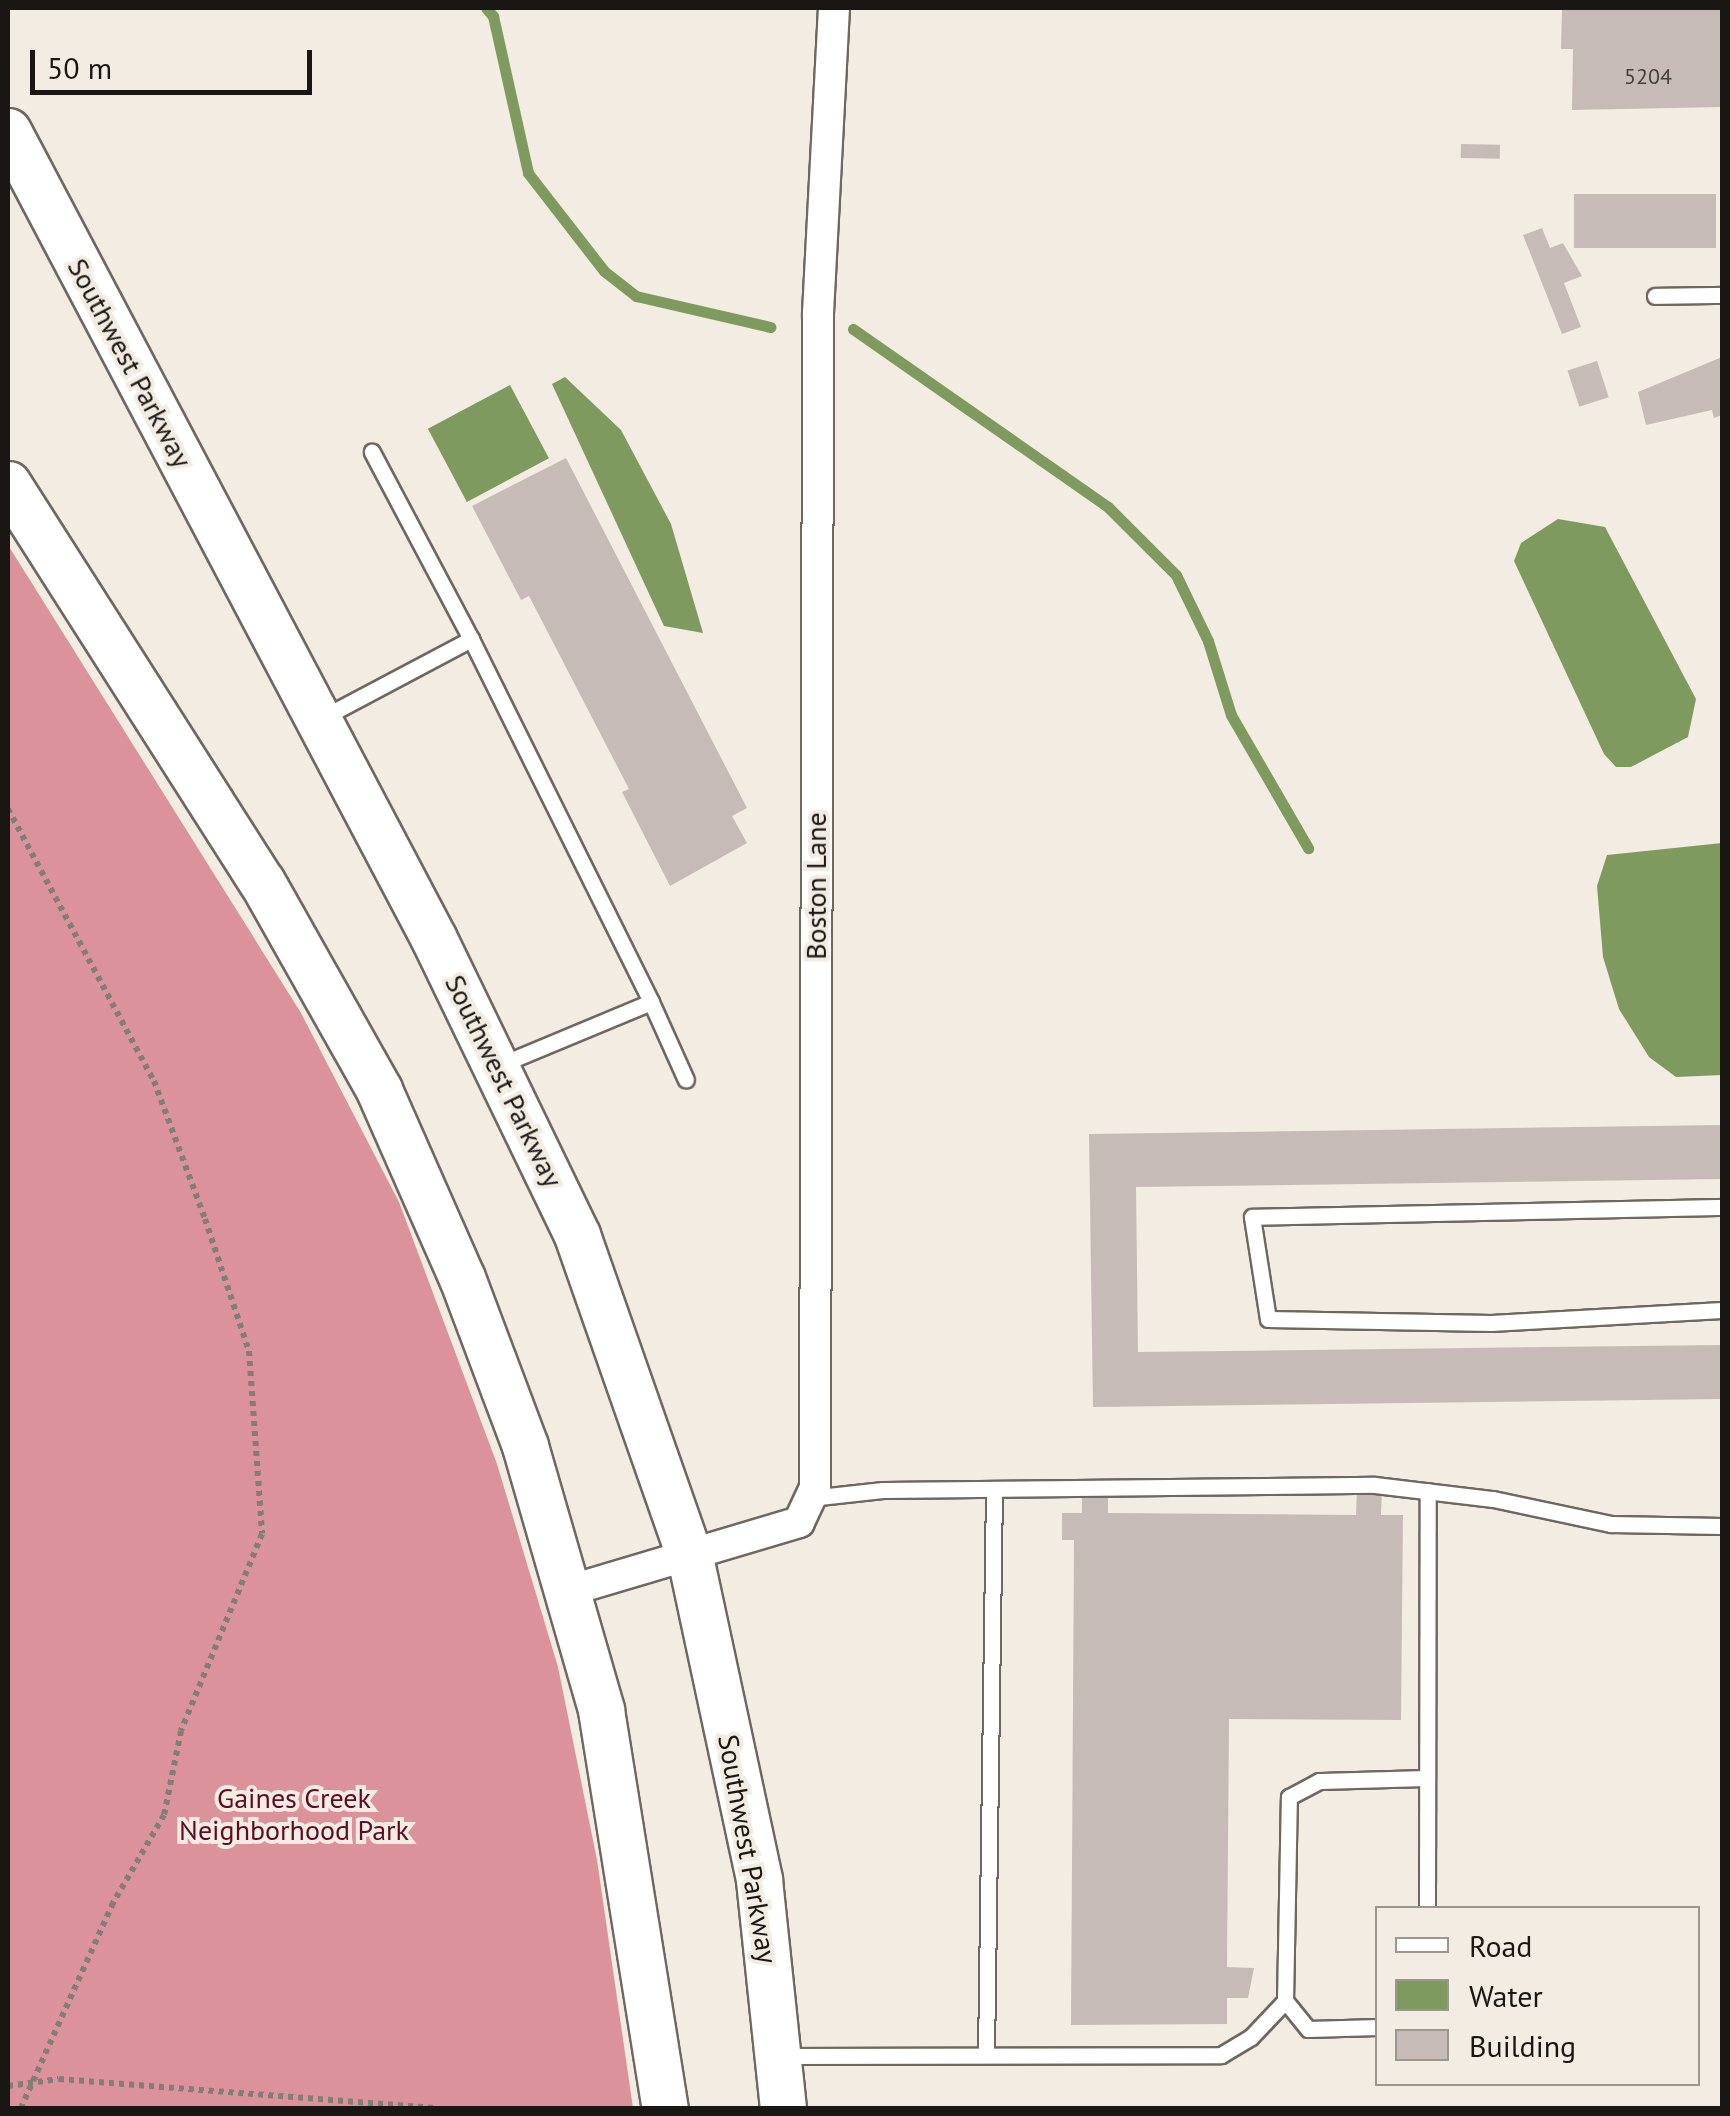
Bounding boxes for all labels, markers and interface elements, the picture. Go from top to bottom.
scale bar [35,30,318,92]
text: 50 m [47,48,112,87]
house number: 5204 [1624,64,1672,90]
street label: Southwest Parkway [61,253,199,473]
street label: Boston Lane [799,812,833,960]
street label: Southwest Parkway [438,969,570,1193]
street label: Southwest Parkway [711,1732,785,1966]
park label: Gaines Creek Neighborhood Park [179,1781,409,1847]
legend [1375,1906,1700,2086]
text: Road [1469,1926,1533,1965]
text: Water [1469,1976,1543,2015]
text: Building [1469,2026,1576,2065]

